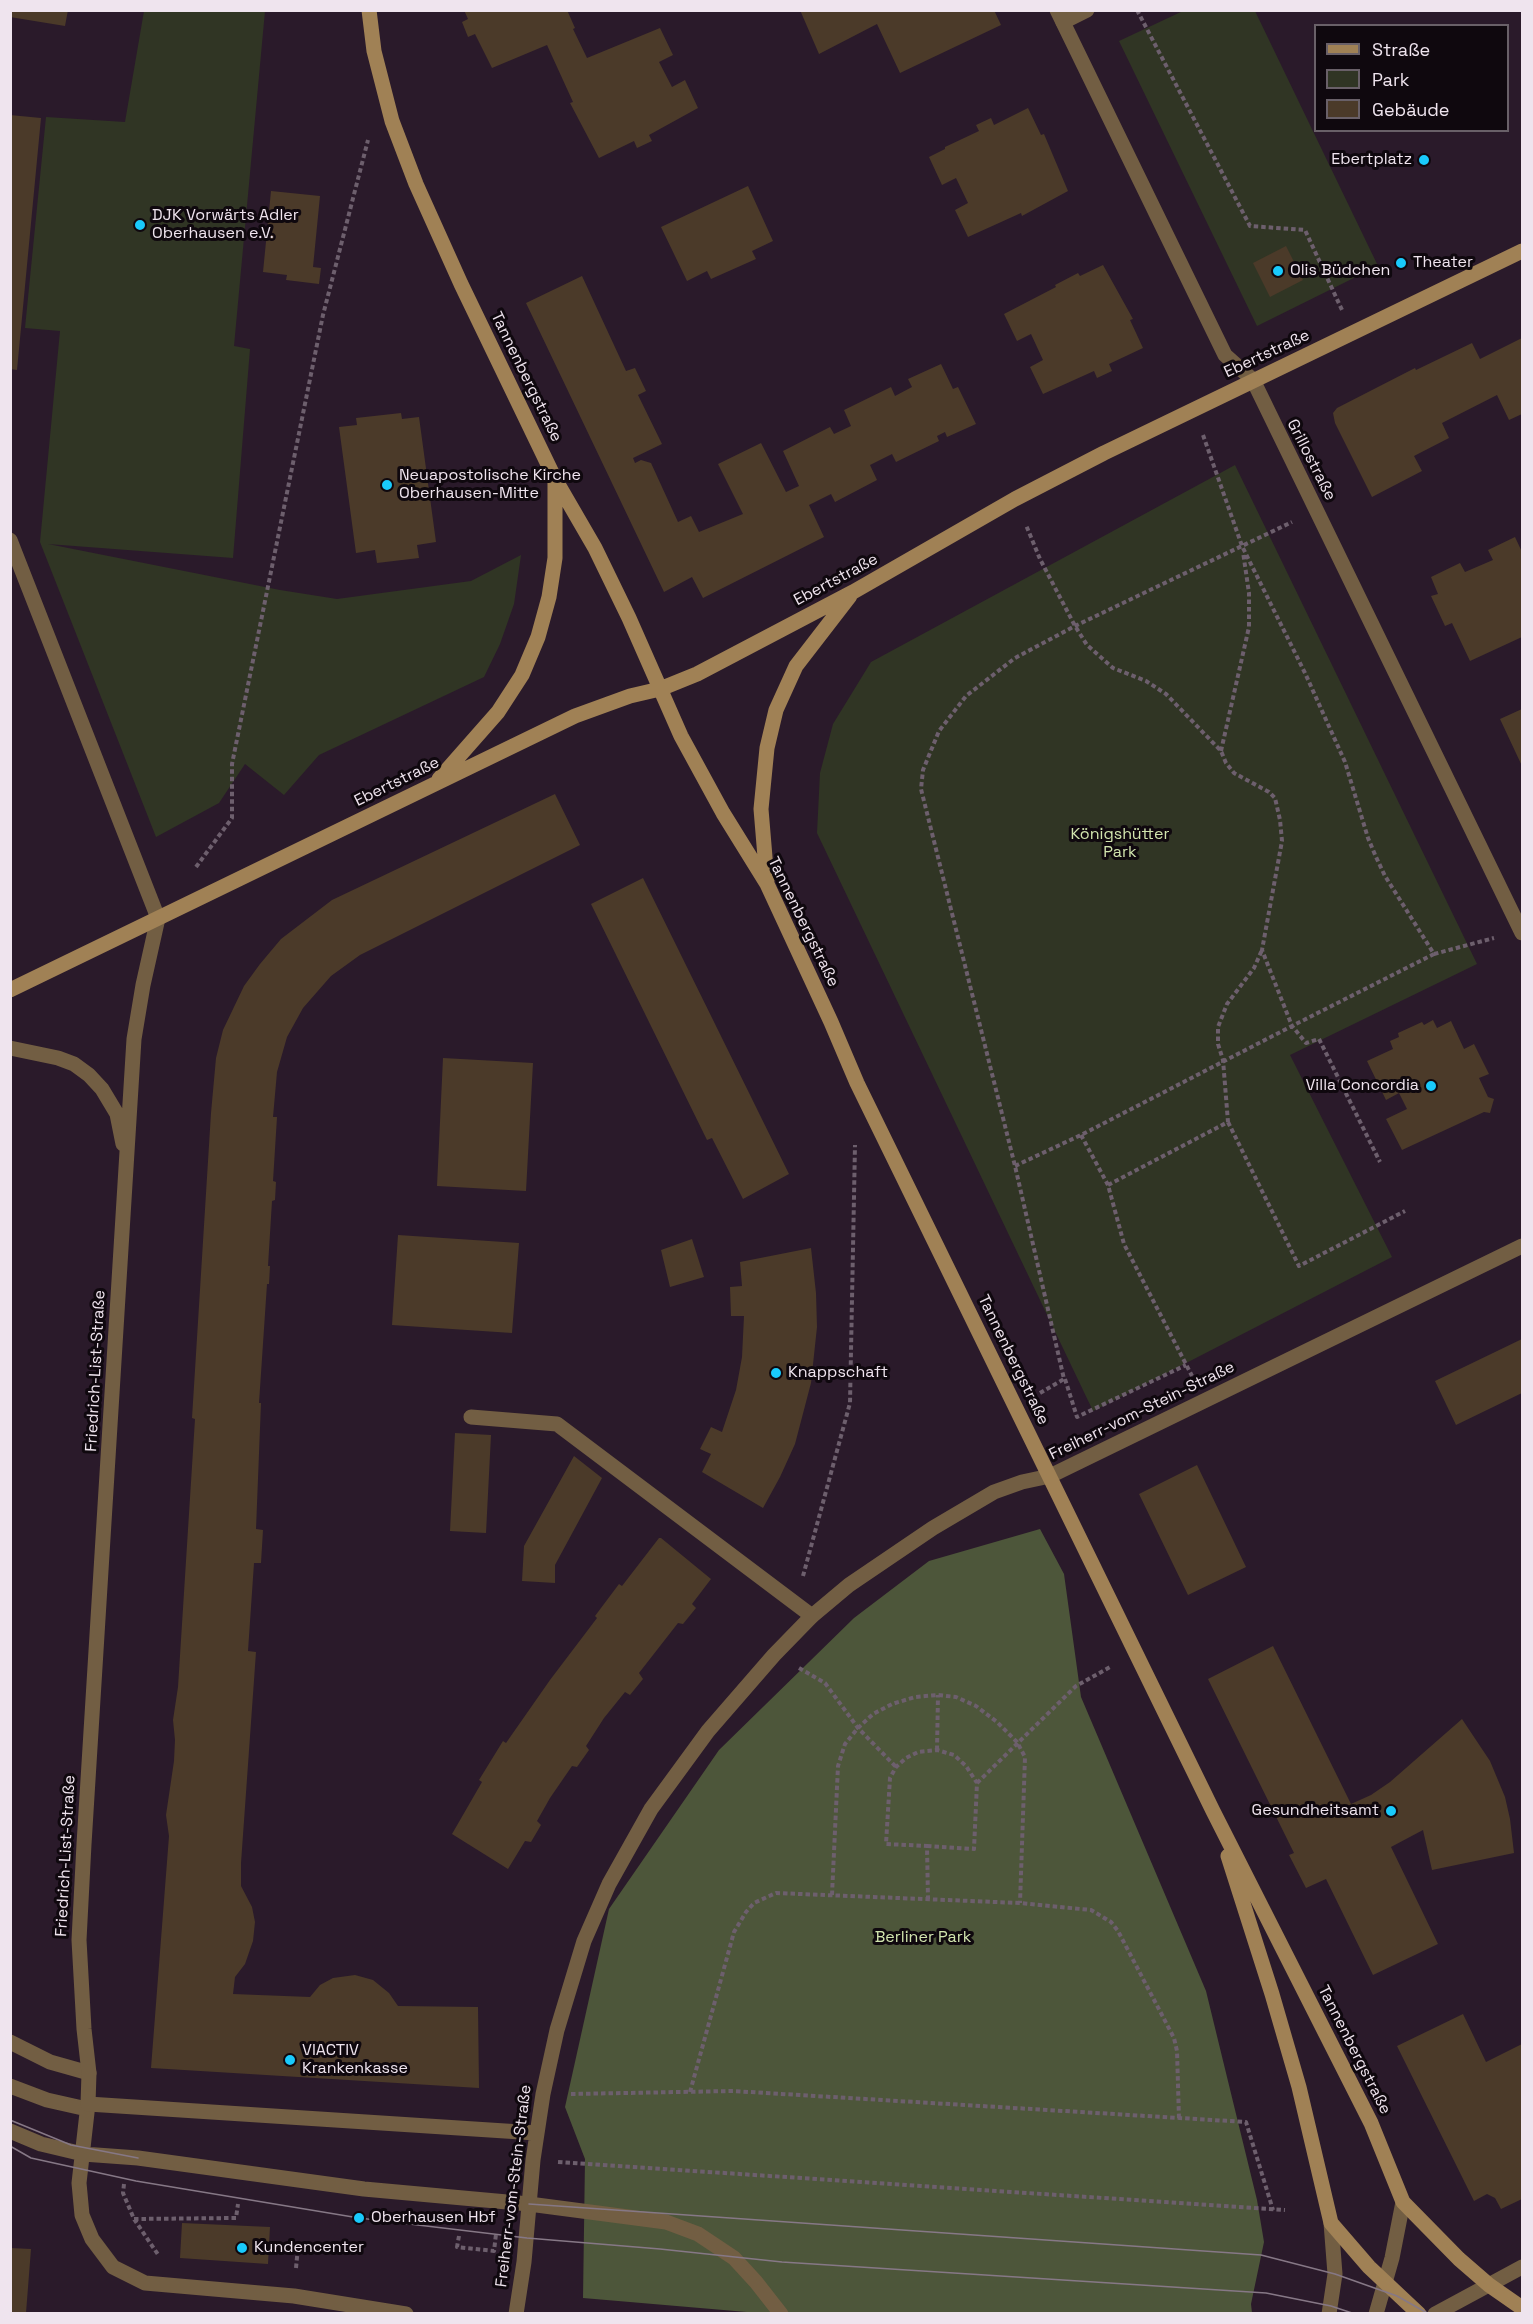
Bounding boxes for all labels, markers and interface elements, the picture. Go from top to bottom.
legend [1314,24,1509,132]
text: Straße [1372,38,1430,61]
text: Park [1372,68,1409,91]
text: Gebäude [1372,98,1450,121]
place label: Ebertplatz [1331,150,1412,170]
marker: Ebertplatz [1417,153,1431,167]
place label: DJK Vorwärts Adler Oberhausen e.V. [152,206,299,244]
marker: DJK Vorwärts Adler Oberhausen e.V. [133,218,147,232]
place label: Theater [1413,253,1473,273]
marker: Theater [1394,256,1408,270]
place label: Olis Büdchen [1290,261,1390,281]
marker: Olis Büdchen [1271,264,1285,278]
street label: Tannenbergstraße [486,309,566,445]
street label: Ebertstraße [1221,326,1313,382]
street label: Grillostraße [1282,416,1340,504]
place label: Neuapostolische Kirche Oberhausen-Mitte [399,466,581,504]
marker: Neuapostolische Kirche Oberhausen-Mitte [380,478,394,492]
street label: Ebertstraße [791,550,881,610]
street label: Ebertstraße [351,753,443,811]
park label: Königshütter Park [1070,825,1170,863]
street label: Tannenbergstraße [763,854,843,990]
place label: Villa Concordia [1305,1076,1419,1096]
marker: Villa Concordia [1424,1079,1438,1093]
street label: Friedrich-List-Straße [82,1290,110,1452]
street label: Tannenbergstraße [973,1292,1053,1428]
street label: Freiherr-vom-Stein-Straße [1046,1358,1238,1464]
place label: Knappschaft [788,1363,888,1383]
marker: Knappschaft [769,1366,783,1380]
street label: Friedrich-List-Straße [52,1775,80,1937]
place label: Gesundheitsamt [1252,1801,1379,1821]
marker: Gesundheitsamt [1384,1804,1398,1818]
park label: Berliner Park [875,1928,971,1948]
street label: Tannenbergstraße [1313,1982,1395,2118]
place label: VIACTIV Krankenkasse [302,2041,408,2079]
marker: VIACTIV Krankenkasse [283,2053,297,2067]
street label: Freiherr-vom-Stein-Straße [492,2084,536,2288]
place label: Oberhausen Hbf [371,2208,495,2228]
marker: Oberhausen Hbf [352,2211,366,2225]
place label: Kundencenter [254,2238,364,2258]
marker: Kundencenter [235,2241,249,2255]

